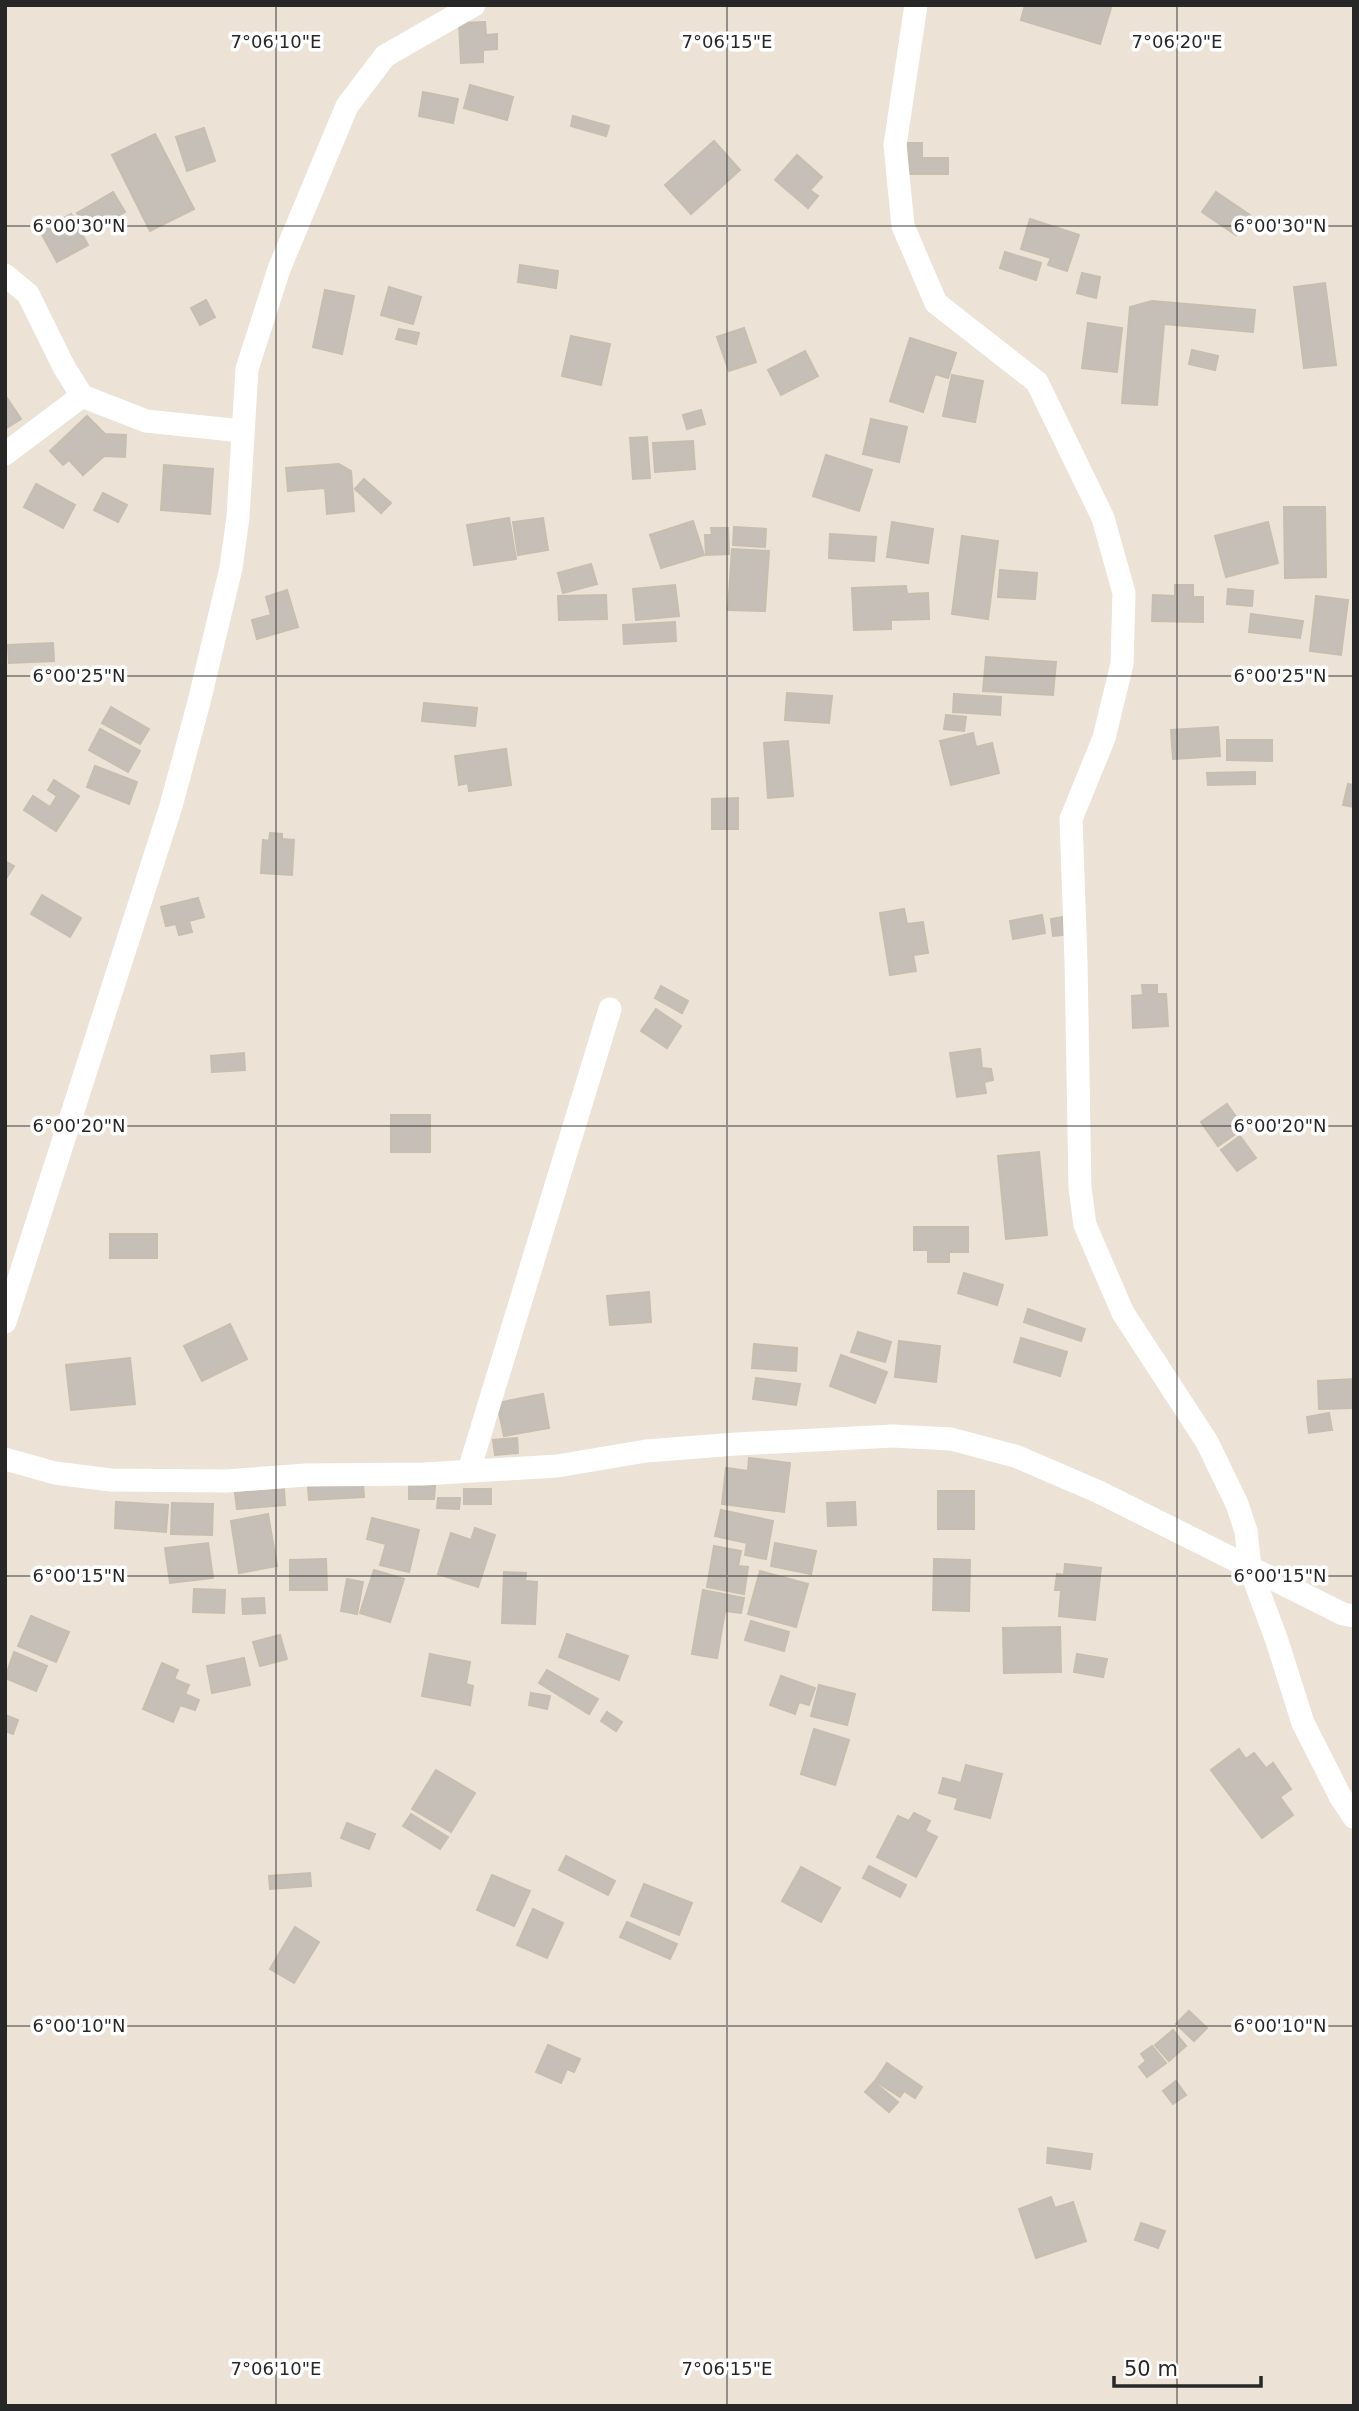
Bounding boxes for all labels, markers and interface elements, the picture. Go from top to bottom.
text: 7°06'10"E [231,31,321,52]
text: 7°06'15"E [682,31,772,52]
text: 7°06'20"E [1132,31,1222,52]
text: 6°00'30"N [33,215,125,236]
text: 6°00'30"N [1234,215,1326,236]
text: 6°00'25"N [33,665,125,686]
text: 6°00'25"N [1234,665,1326,686]
text: 6°00'20"N [33,1115,125,1136]
text: 6°00'20"N [1234,1115,1326,1136]
text: 6°00'15"N [33,1565,125,1586]
text: 6°00'15"N [1234,1565,1326,1586]
text: 6°00'10"N [33,2015,125,2036]
text: 6°00'10"N [1234,2015,1326,2036]
scale bar [1114,2344,1261,2388]
text: 50 m [1124,2357,1178,2381]
text: 7°06'10"E [231,2358,321,2379]
text: 7°06'15"E [682,2358,772,2379]

